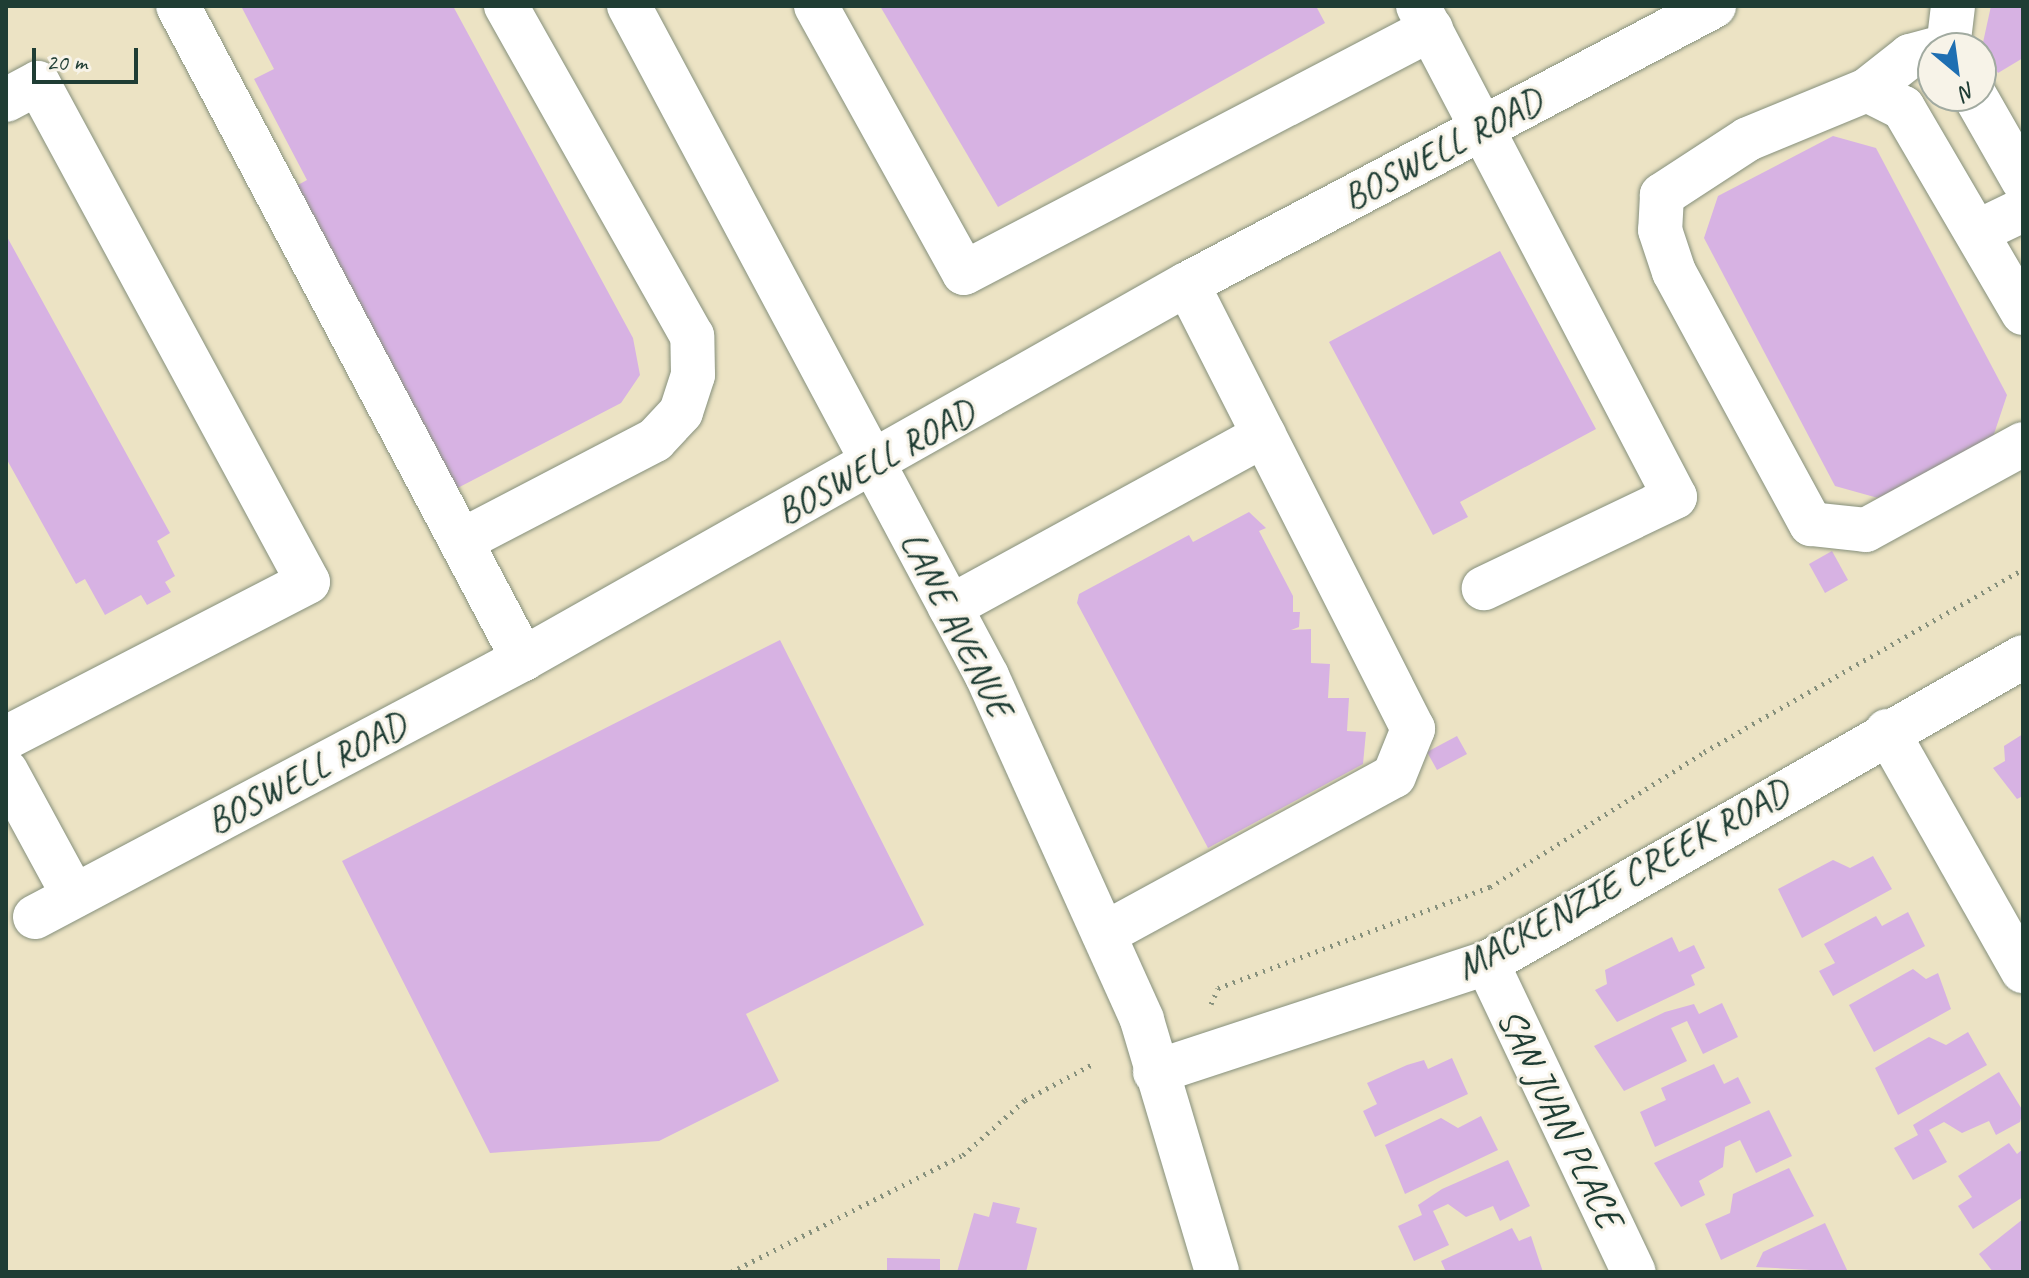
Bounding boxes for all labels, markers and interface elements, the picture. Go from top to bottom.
scale bar [36,32,142,82]
north arrow [1917,32,1997,112]
text: 20 m [46,47,87,77]
text: N [1955,76,1980,107]
street label: BOSWELL ROAD [1334,77,1550,221]
street label: BOSWELL ROAD [767,388,983,536]
street label: LANE AVENUE [891,524,1023,724]
street label: BOSWELL ROAD [198,701,414,845]
street label: MACKENZIE CREEK ROAD [1447,768,1797,990]
street label: SAN JUAN PLACE [1487,1001,1633,1235]

